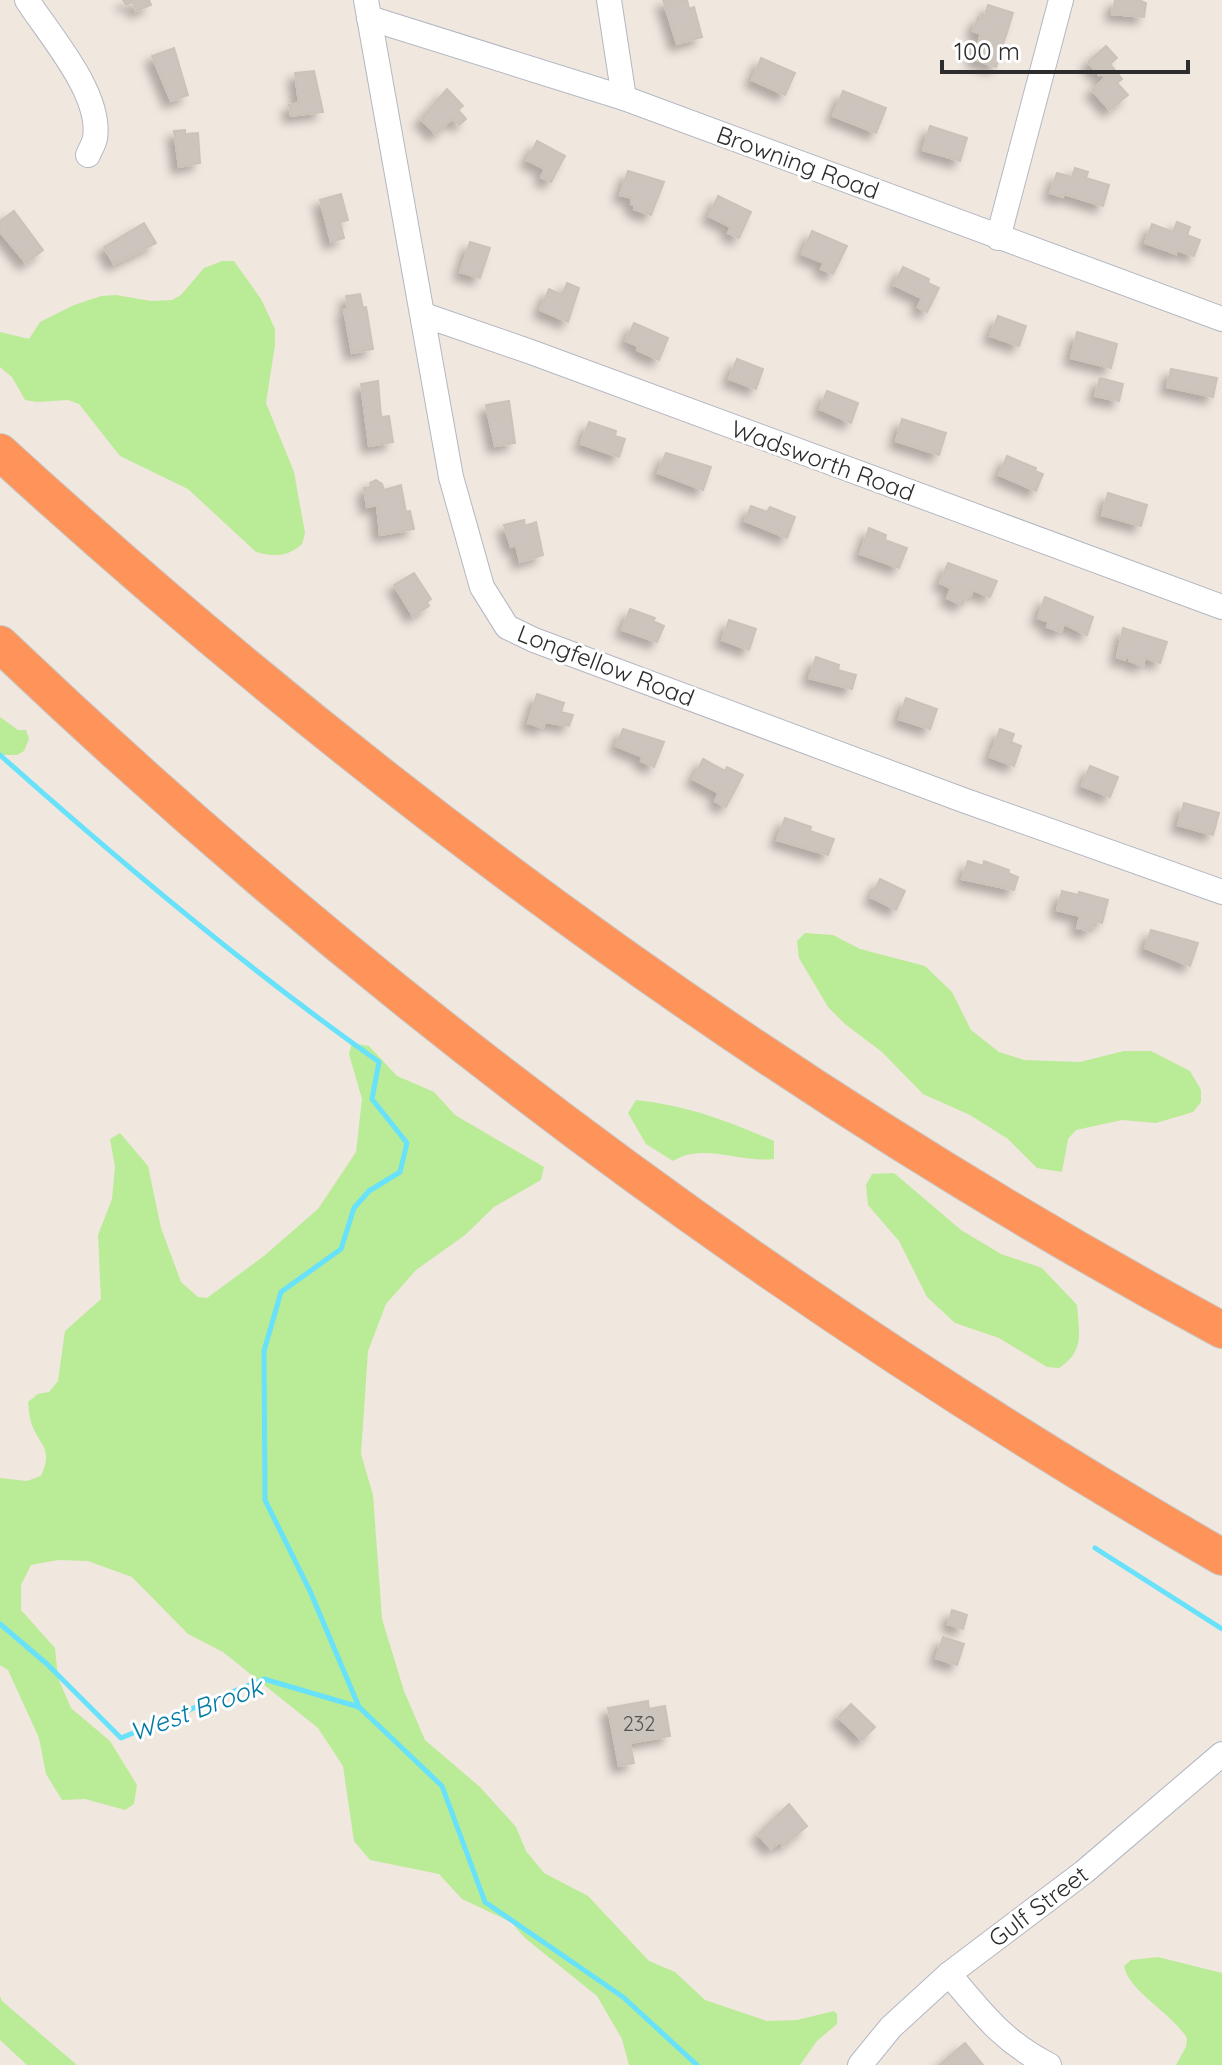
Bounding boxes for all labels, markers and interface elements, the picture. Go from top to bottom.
scale bar [942,24,1188,74]
text: 100 m [954,36,1020,66]
street label: Browning Road [713,119,883,205]
street label: Wadsworth Road [727,413,919,507]
street label: Longfellow Road [513,618,699,712]
water label: West Brook [125,1669,269,1748]
house number: 232 [623,1711,655,1736]
street label: Gulf Street [982,1859,1094,1953]

